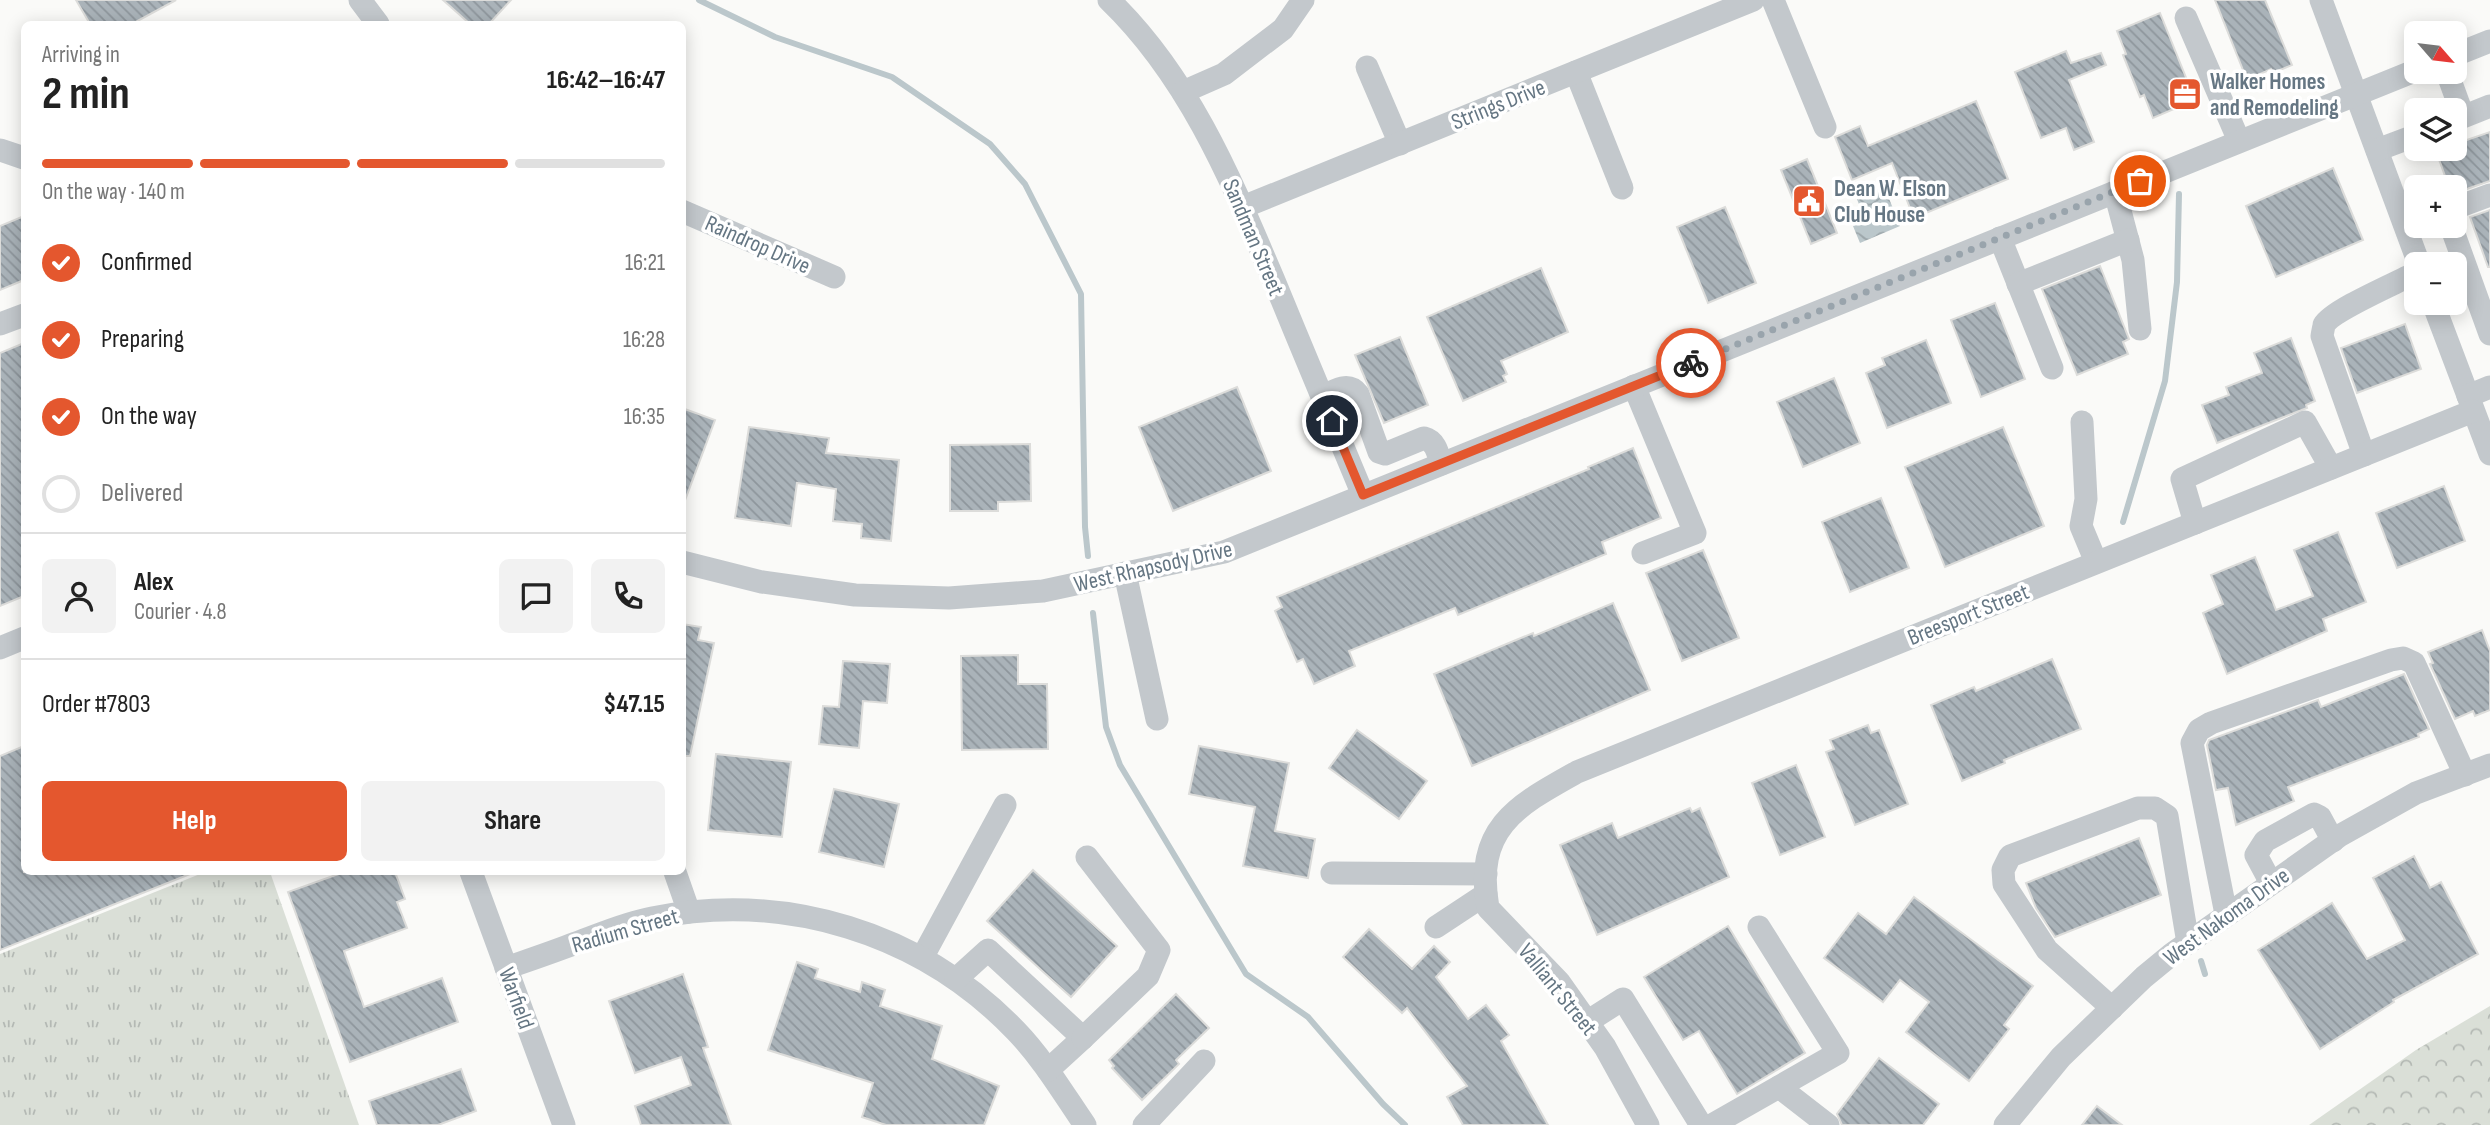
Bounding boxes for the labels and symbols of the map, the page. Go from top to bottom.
north arrow [2404,21,2468,84]
place label: Walker Homes and Remodeling [2210,68,2339,122]
street label: Strings Drive [1447,73,1549,136]
office icon: Walker Homes and Remodeling [2166,75,2204,113]
pin [2110,151,2170,211]
street label: Sandman Street [1216,175,1290,300]
place label: Dean W. Elson Club House [1834,175,1946,229]
public building icon: Dean W. Elson Club House [1790,182,1828,220]
street label: Raindrop Drive [701,209,814,280]
courier [1656,328,1726,398]
pin [1302,391,1362,451]
street label: West Rhapsody Drive [1071,535,1235,599]
street label: Breesport Street [1904,578,2033,652]
street label: West Nakoma Drive [2158,862,2295,972]
street label: Radium Street [569,902,682,960]
street label: Valliant Street [1512,938,1603,1041]
street label: Warfield [492,964,540,1033]

